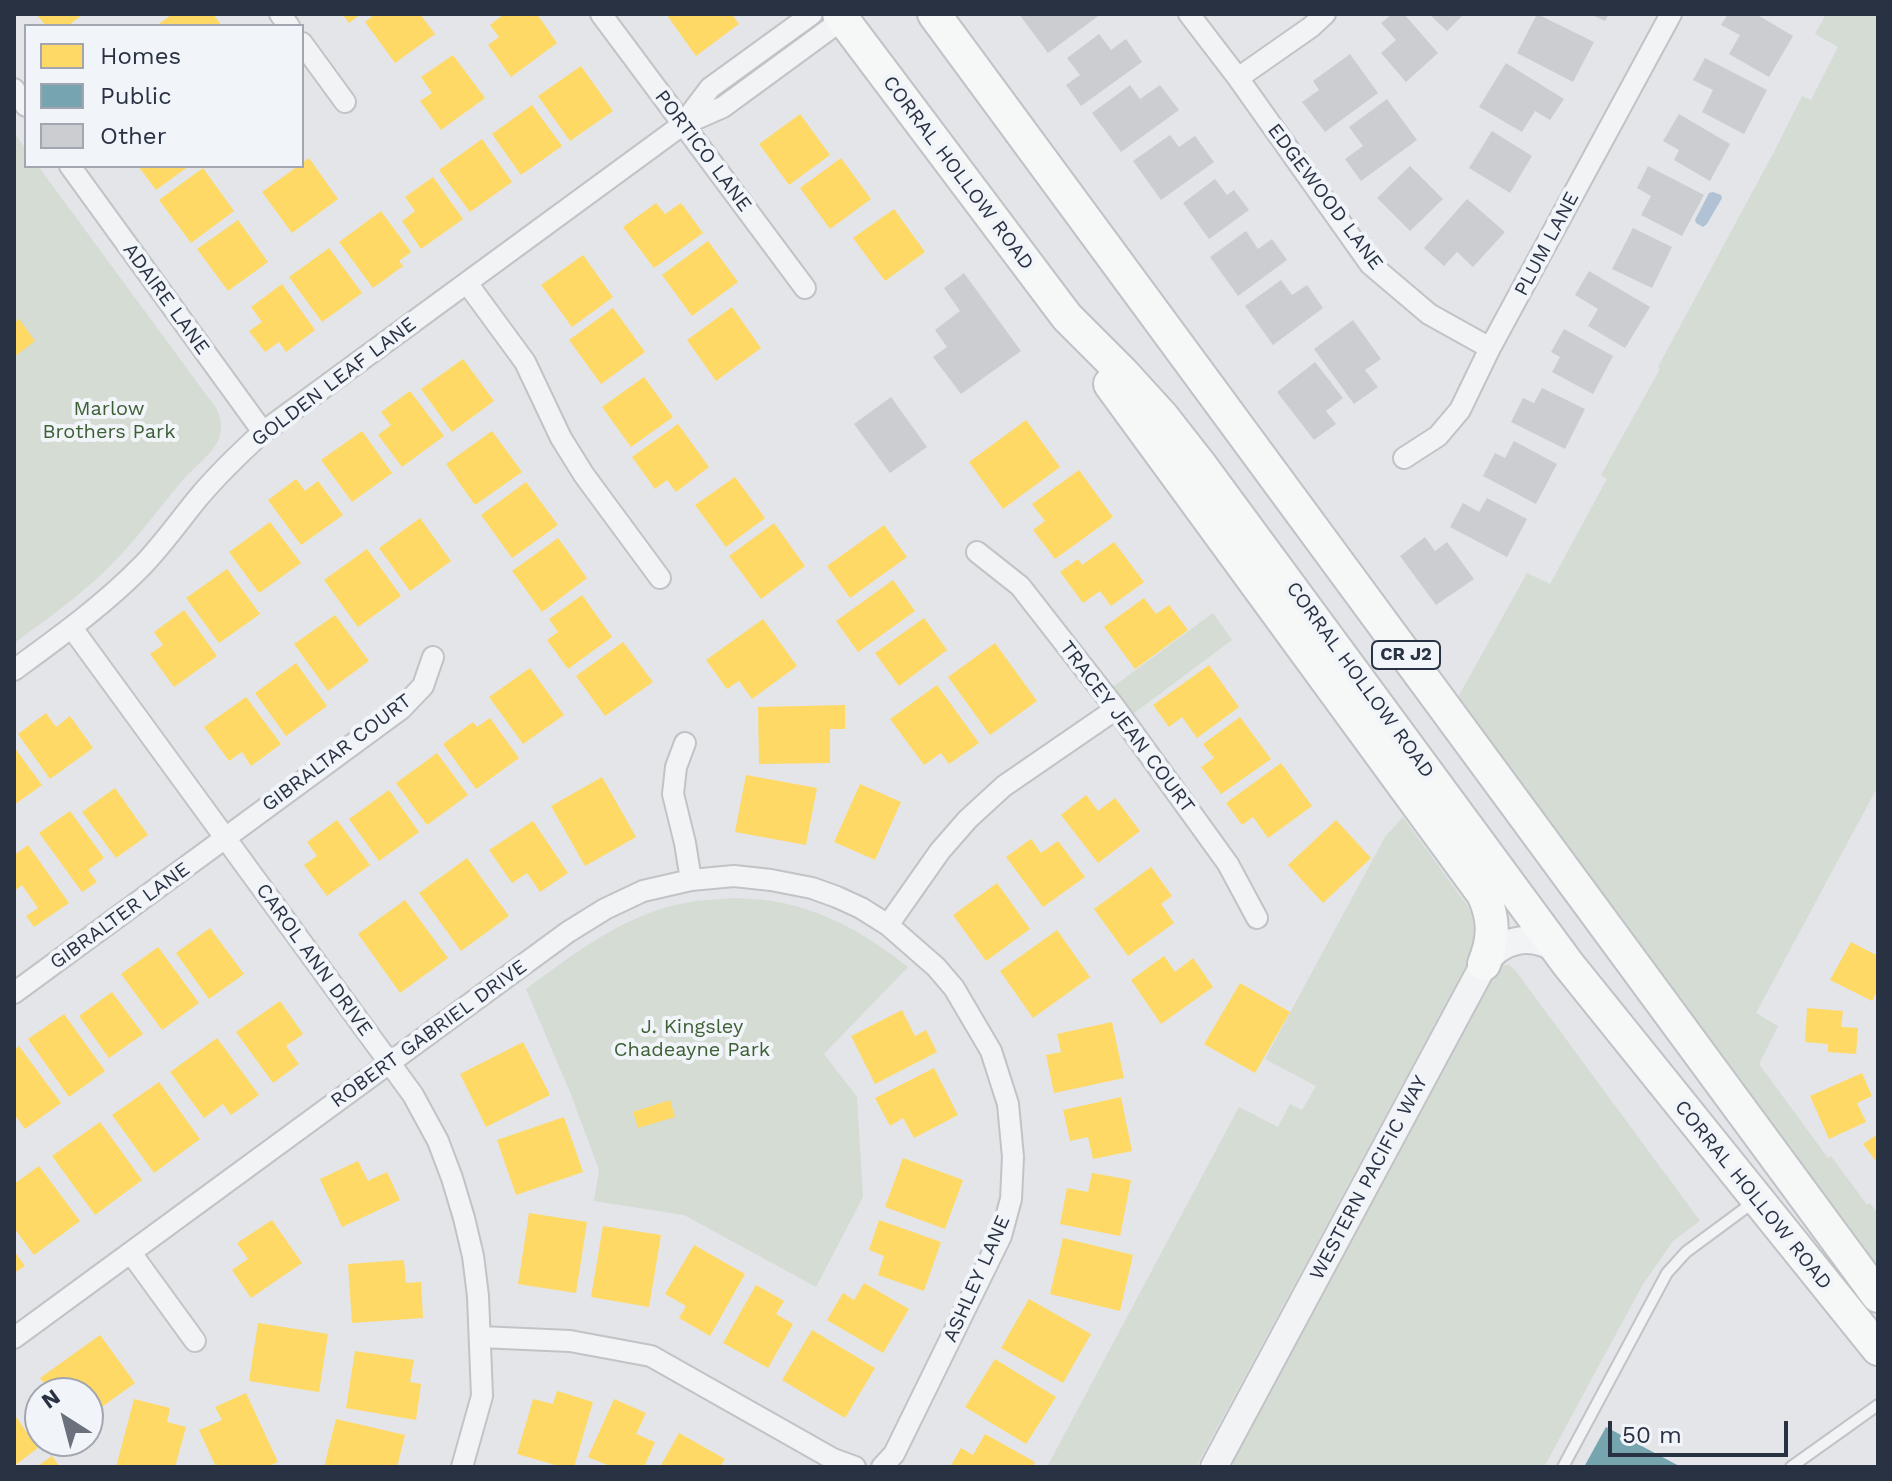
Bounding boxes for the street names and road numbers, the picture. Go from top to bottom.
street label: CORRAL HOLLOW ROAD [877,71,1039,275]
street label: PORTICO LANE [649,85,757,217]
street label: EDGEWOOD LANE [1262,119,1388,275]
street label: PLUM LANE [1510,188,1584,300]
street label: ADAIRE LANE [118,239,214,359]
street label: GOLDEN LEAF LANE [247,312,421,452]
street label: CORRAL HOLLOW ROAD [1281,577,1439,783]
street label: TRACEY JEAN COURT [1054,636,1200,818]
road number: CR J2 [1372,641,1440,669]
street label: GIBRALTAR COURT [258,689,416,817]
street label: GIBRALTER LANE [45,857,195,975]
street label: CAROL ANN DRIVE [251,879,377,1041]
street label: ROBERT GABRIEL DRIVE [326,955,532,1113]
street label: WESTERN PACIFIC WAY [1305,1072,1433,1284]
street label: CORRAL HOLLOW ROAD [1669,1096,1837,1294]
street label: ASHLEY LANE [938,1212,1016,1346]

